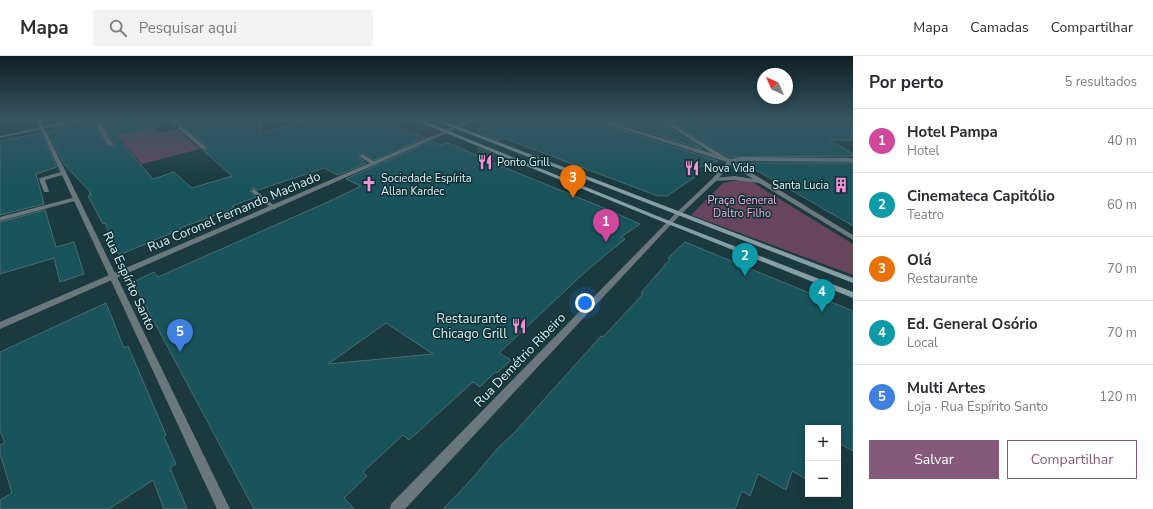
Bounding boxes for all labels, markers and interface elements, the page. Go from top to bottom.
search box [93,10,373,46]
text: Mapa [20,15,69,41]
icon: search [107,17,129,39]
text: Pesquisar aqui [139,18,237,38]
text: Mapa [913,18,948,37]
text: Camadas [970,18,1029,37]
text: Compartilhar [1051,18,1133,37]
north arrow [757,68,793,104]
text: Por perto [869,71,944,94]
text: 5 resultados [1065,73,1137,91]
text: Hotel Pampa [907,122,998,142]
text: 1 [878,132,886,150]
text: 40 m [1107,132,1137,150]
text: Hotel [907,142,939,160]
restaurant icon: Ponto Grill [476,153,494,171]
place label: Ponto Grill [497,155,551,170]
restaurant icon: Nova Vida [683,159,701,177]
place label: Nova Vida [704,161,755,176]
pin: 3 [560,165,586,198]
street label: Rua Coronel Fernando Machado [145,167,323,257]
place label: Sociedade Espírita Allan Kardec [381,171,472,199]
church icon: Sociedade Espírita Allan Kardec [360,175,378,193]
building icon: Santa Lucia [832,176,850,194]
place label: Santa Lucia [772,178,829,193]
text: Cinemateca Capitólio [907,186,1055,206]
park label: Praça General Daltro Filho [707,193,777,221]
text: 2 [878,196,886,214]
text: 60 m [1107,196,1137,214]
text: Teatro [907,206,944,224]
pin: 1 [593,209,619,242]
street label: Rua Espírito Santo [98,229,160,333]
pin: 2 [732,243,758,276]
text: Olá [907,250,932,270]
text: 3 [878,260,886,278]
text: 70 m [1107,260,1137,278]
text: Restaurante [907,270,978,288]
pin: 4 [809,279,835,312]
your location [575,293,595,313]
street label: Rua Demétrio Ribeiro [470,309,570,411]
place label: Restaurante Chicago Grill [432,310,507,343]
text: Ed. General Osório [907,314,1038,334]
restaurant icon: Restaurante Chicago Grill [510,317,528,335]
pin: 5 [167,319,193,352]
text: 4 [878,324,886,342]
text: 70 m [1107,324,1137,342]
text: Local [907,334,938,352]
text: Multi Artes [907,378,986,398]
text: 5 [878,388,886,406]
text: 120 m [1099,388,1137,406]
text: Loja · Rua Espírito Santo [907,398,1048,416]
map controls [805,425,841,497]
button: + [805,425,841,461]
button: Salvar [869,440,999,479]
button: Compartilhar [1007,440,1137,479]
button: − [805,461,841,497]

